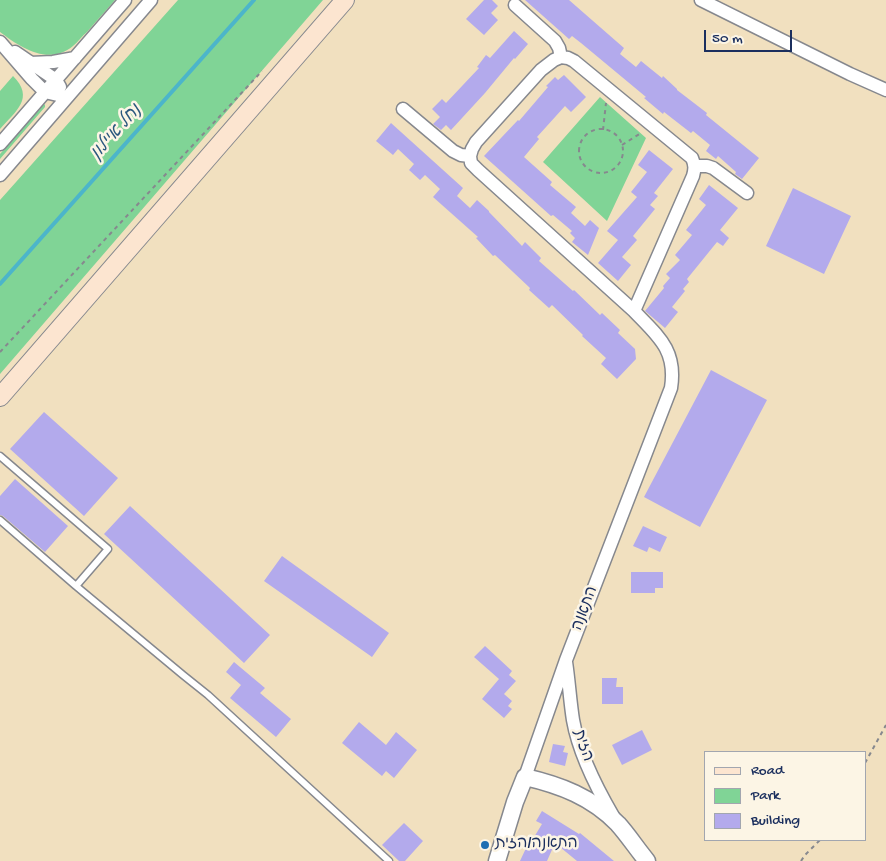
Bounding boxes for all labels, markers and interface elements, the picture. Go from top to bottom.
scale bar [706,20,794,52]
text: 50 m [712,30,743,48]
water label: נחל איילון [87,101,147,165]
street label: התאנה [569,584,603,634]
street label: הזית [568,728,596,764]
legend [704,751,866,841]
text: Road [751,762,784,780]
text: Park [751,787,780,805]
text: Building [751,812,800,830]
place label: התאנה/הזית [495,835,578,855]
marker: התאנה/הזית [479,839,491,851]

